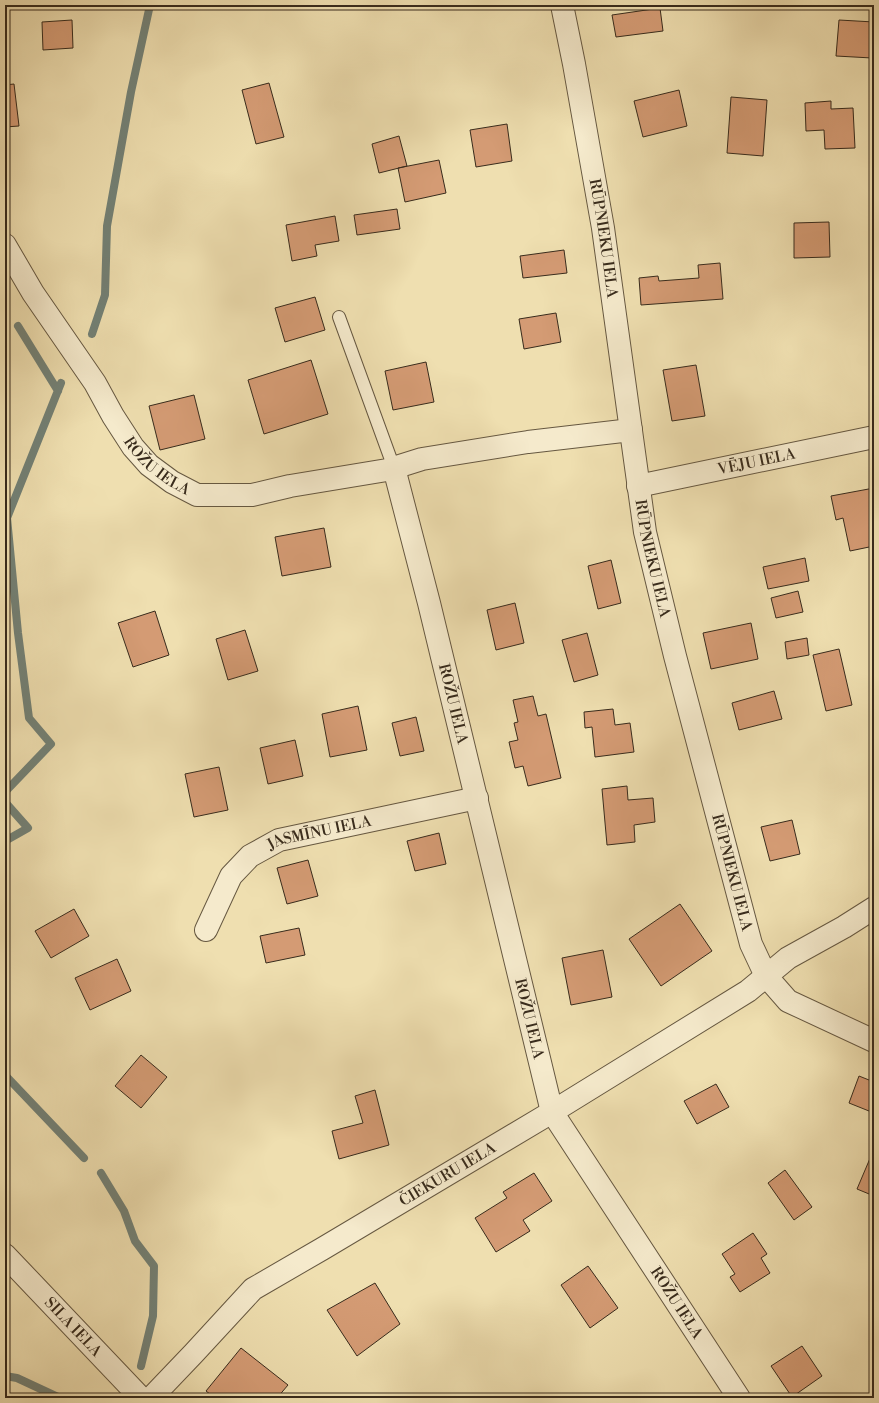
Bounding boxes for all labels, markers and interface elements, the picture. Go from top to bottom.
street label: RŪPNIEKU IELA [585,177,622,300]
street label: ROŽU IELA [119,433,194,500]
street label: VĒJU IELA [715,444,798,479]
street label: RŪPNIEKU IELA [631,498,675,620]
street label: ROŽU IELA [434,662,472,746]
street label: JASMĪNU IELA [263,811,374,855]
street label: RŪPNIEKU IELA [708,812,757,934]
street label: ROŽU IELA [511,976,548,1061]
street label: ČIEKURU IELA [395,1138,500,1210]
street label: ROŽU IELA [646,1263,708,1343]
street label: SILA IELA [40,1293,106,1361]

